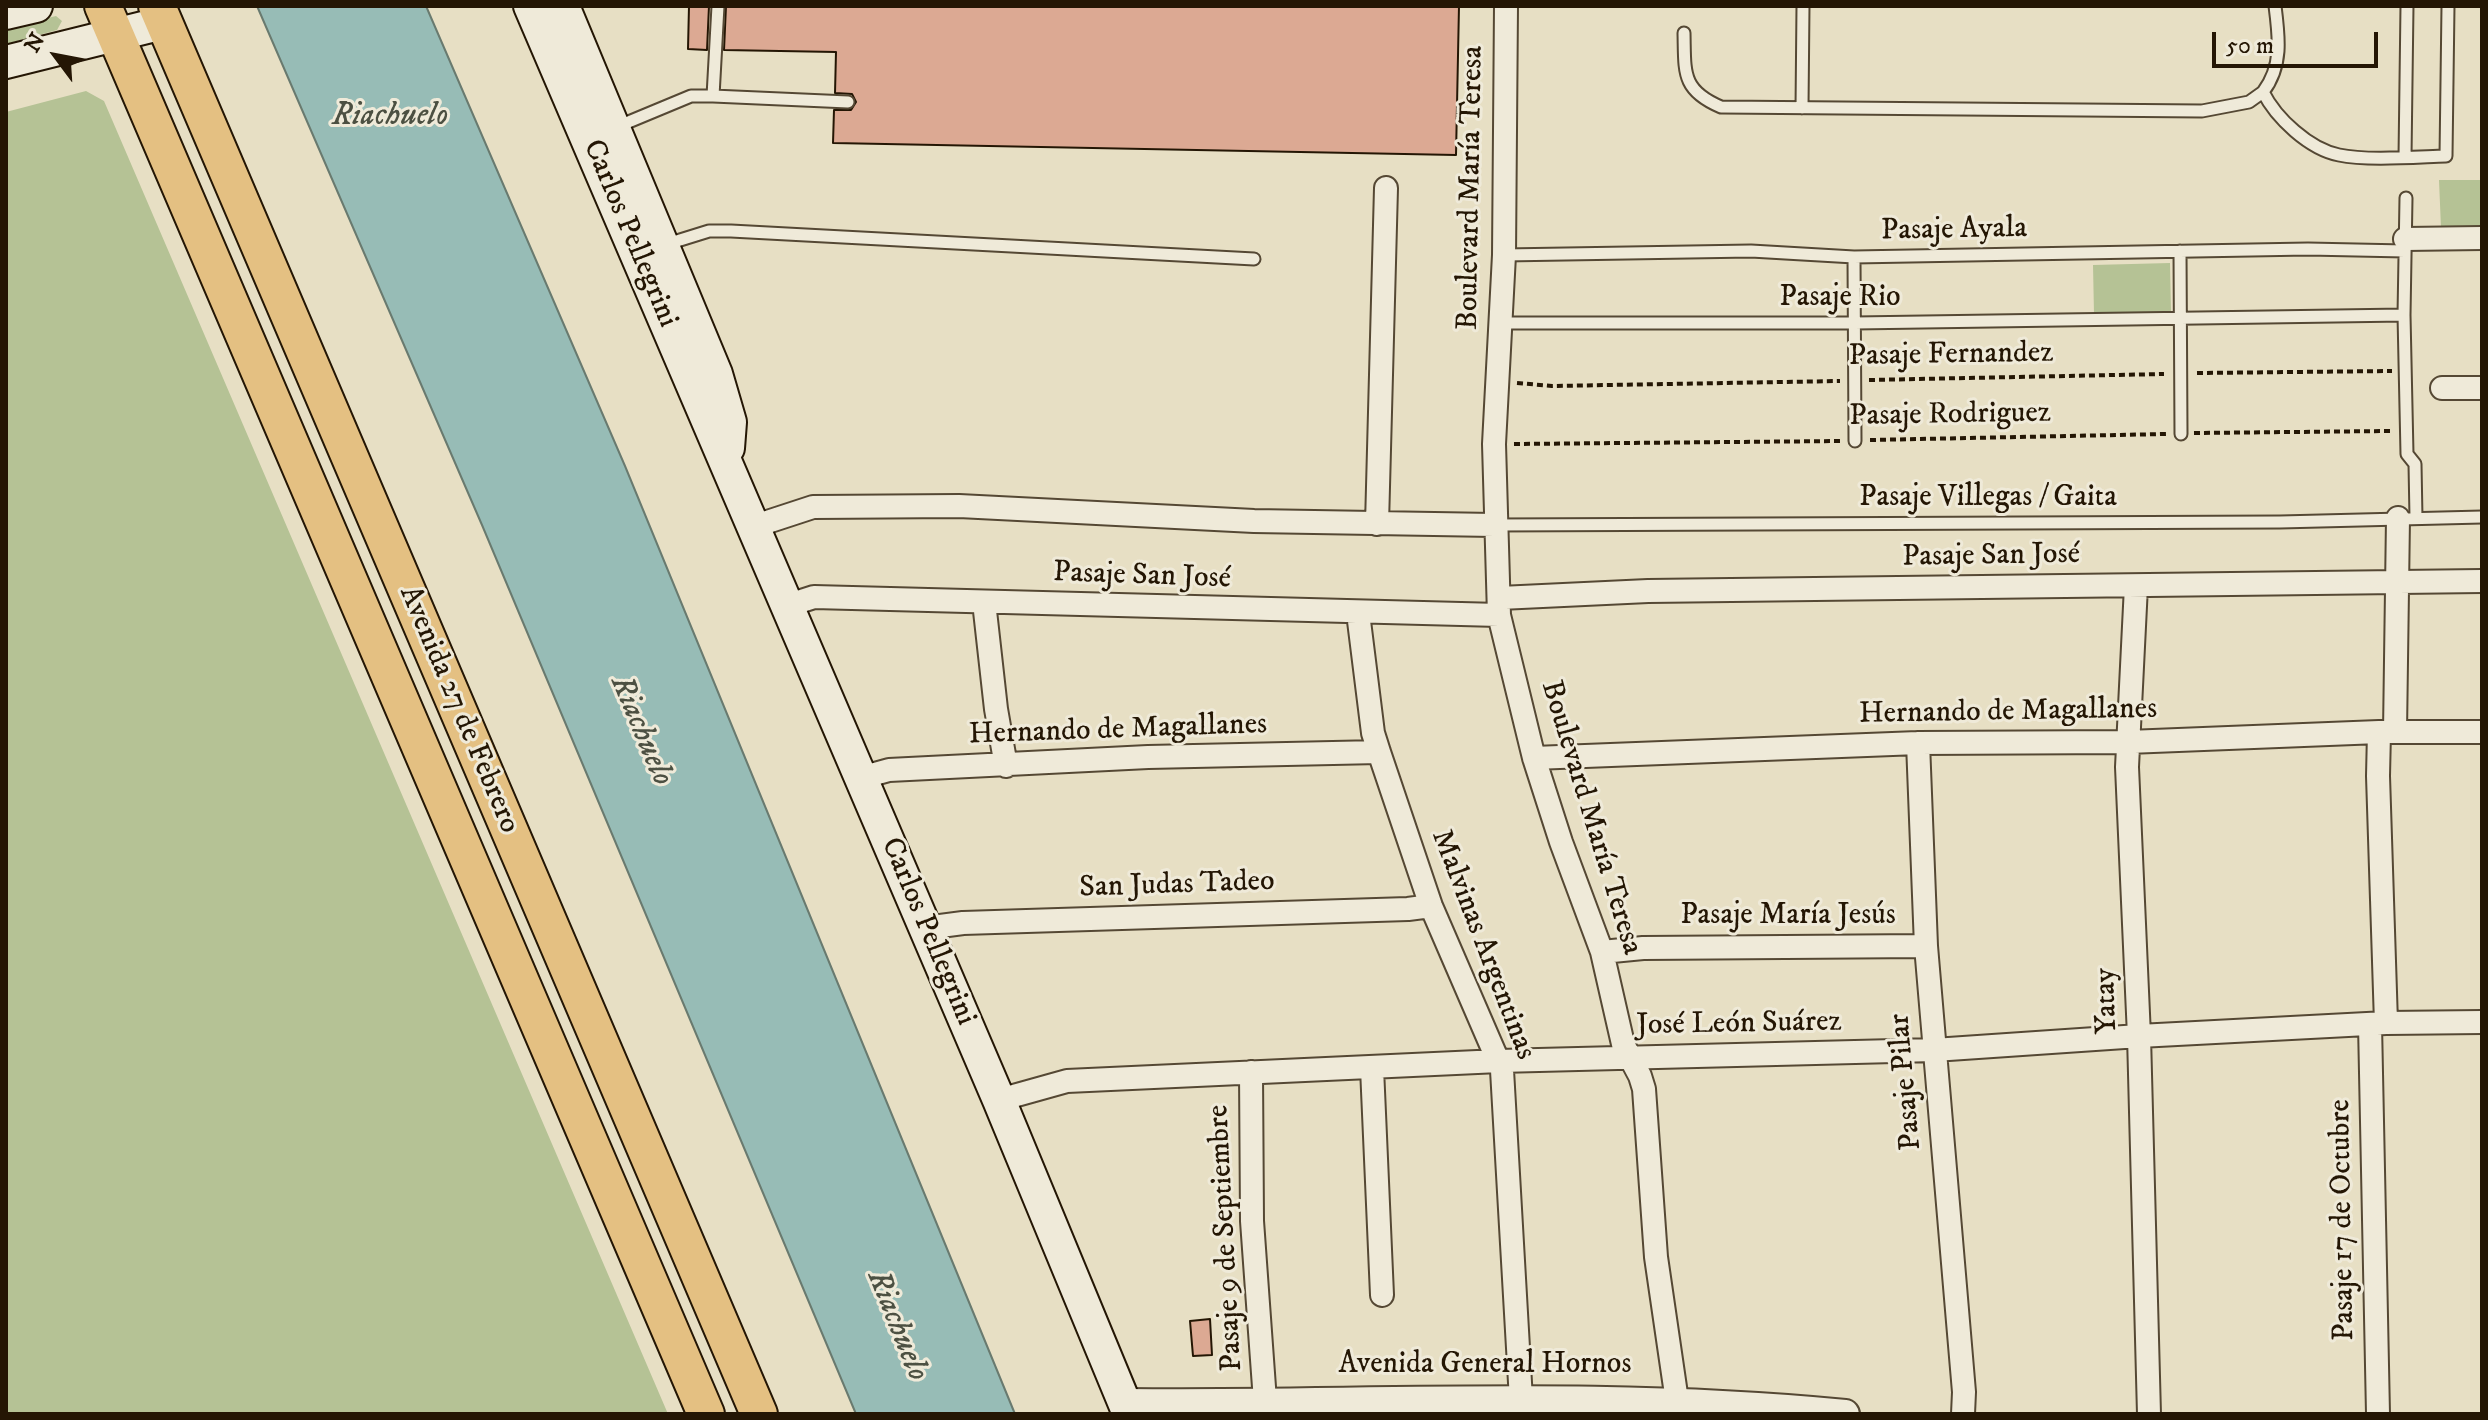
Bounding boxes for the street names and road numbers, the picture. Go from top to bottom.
street label: Boulevard María Teresa [1452,45,1492,331]
street label: Carlos Pellegrini [573,135,685,333]
street label: Pasaje Ayala [1881,212,2027,250]
street label: Pasaje Rio [1779,281,1901,317]
street label: Pasaje Fernandez [1848,336,2054,376]
street label: Pasaje Rodriguez [1849,396,2051,436]
street label: Pasaje Villegas / Gaita [1859,481,2117,517]
street label: Pasaje San José [1902,537,2080,577]
street label: Pasaje San José [1052,556,1232,598]
street label: Avenida 27 de Febrero [390,581,526,839]
street label: Boulevard María Teresa [1531,677,1649,959]
street label: Hernando de Magallanes [1858,692,2158,734]
street label: Hernando de Magallanes [968,708,1268,754]
street label: Malvinas Argentinas [1422,825,1542,1065]
street label: Carlos Pellegrini [871,833,983,1031]
street label: San Judas Tadeo [1079,865,1275,907]
street label: Pasaje María Jesús [1680,899,1896,935]
street label: Yatay [2089,967,2127,1035]
street label: José León Suárez [1636,1005,1842,1045]
street label: Pasaje Pilar [1883,1012,1931,1152]
street label: Pasaje 17 de Octubre [2324,1099,2364,1341]
street label: Pasaje 9 de Septiembre [1202,1104,1252,1372]
street label: Avenida General Hornos [1339,1348,1631,1384]

